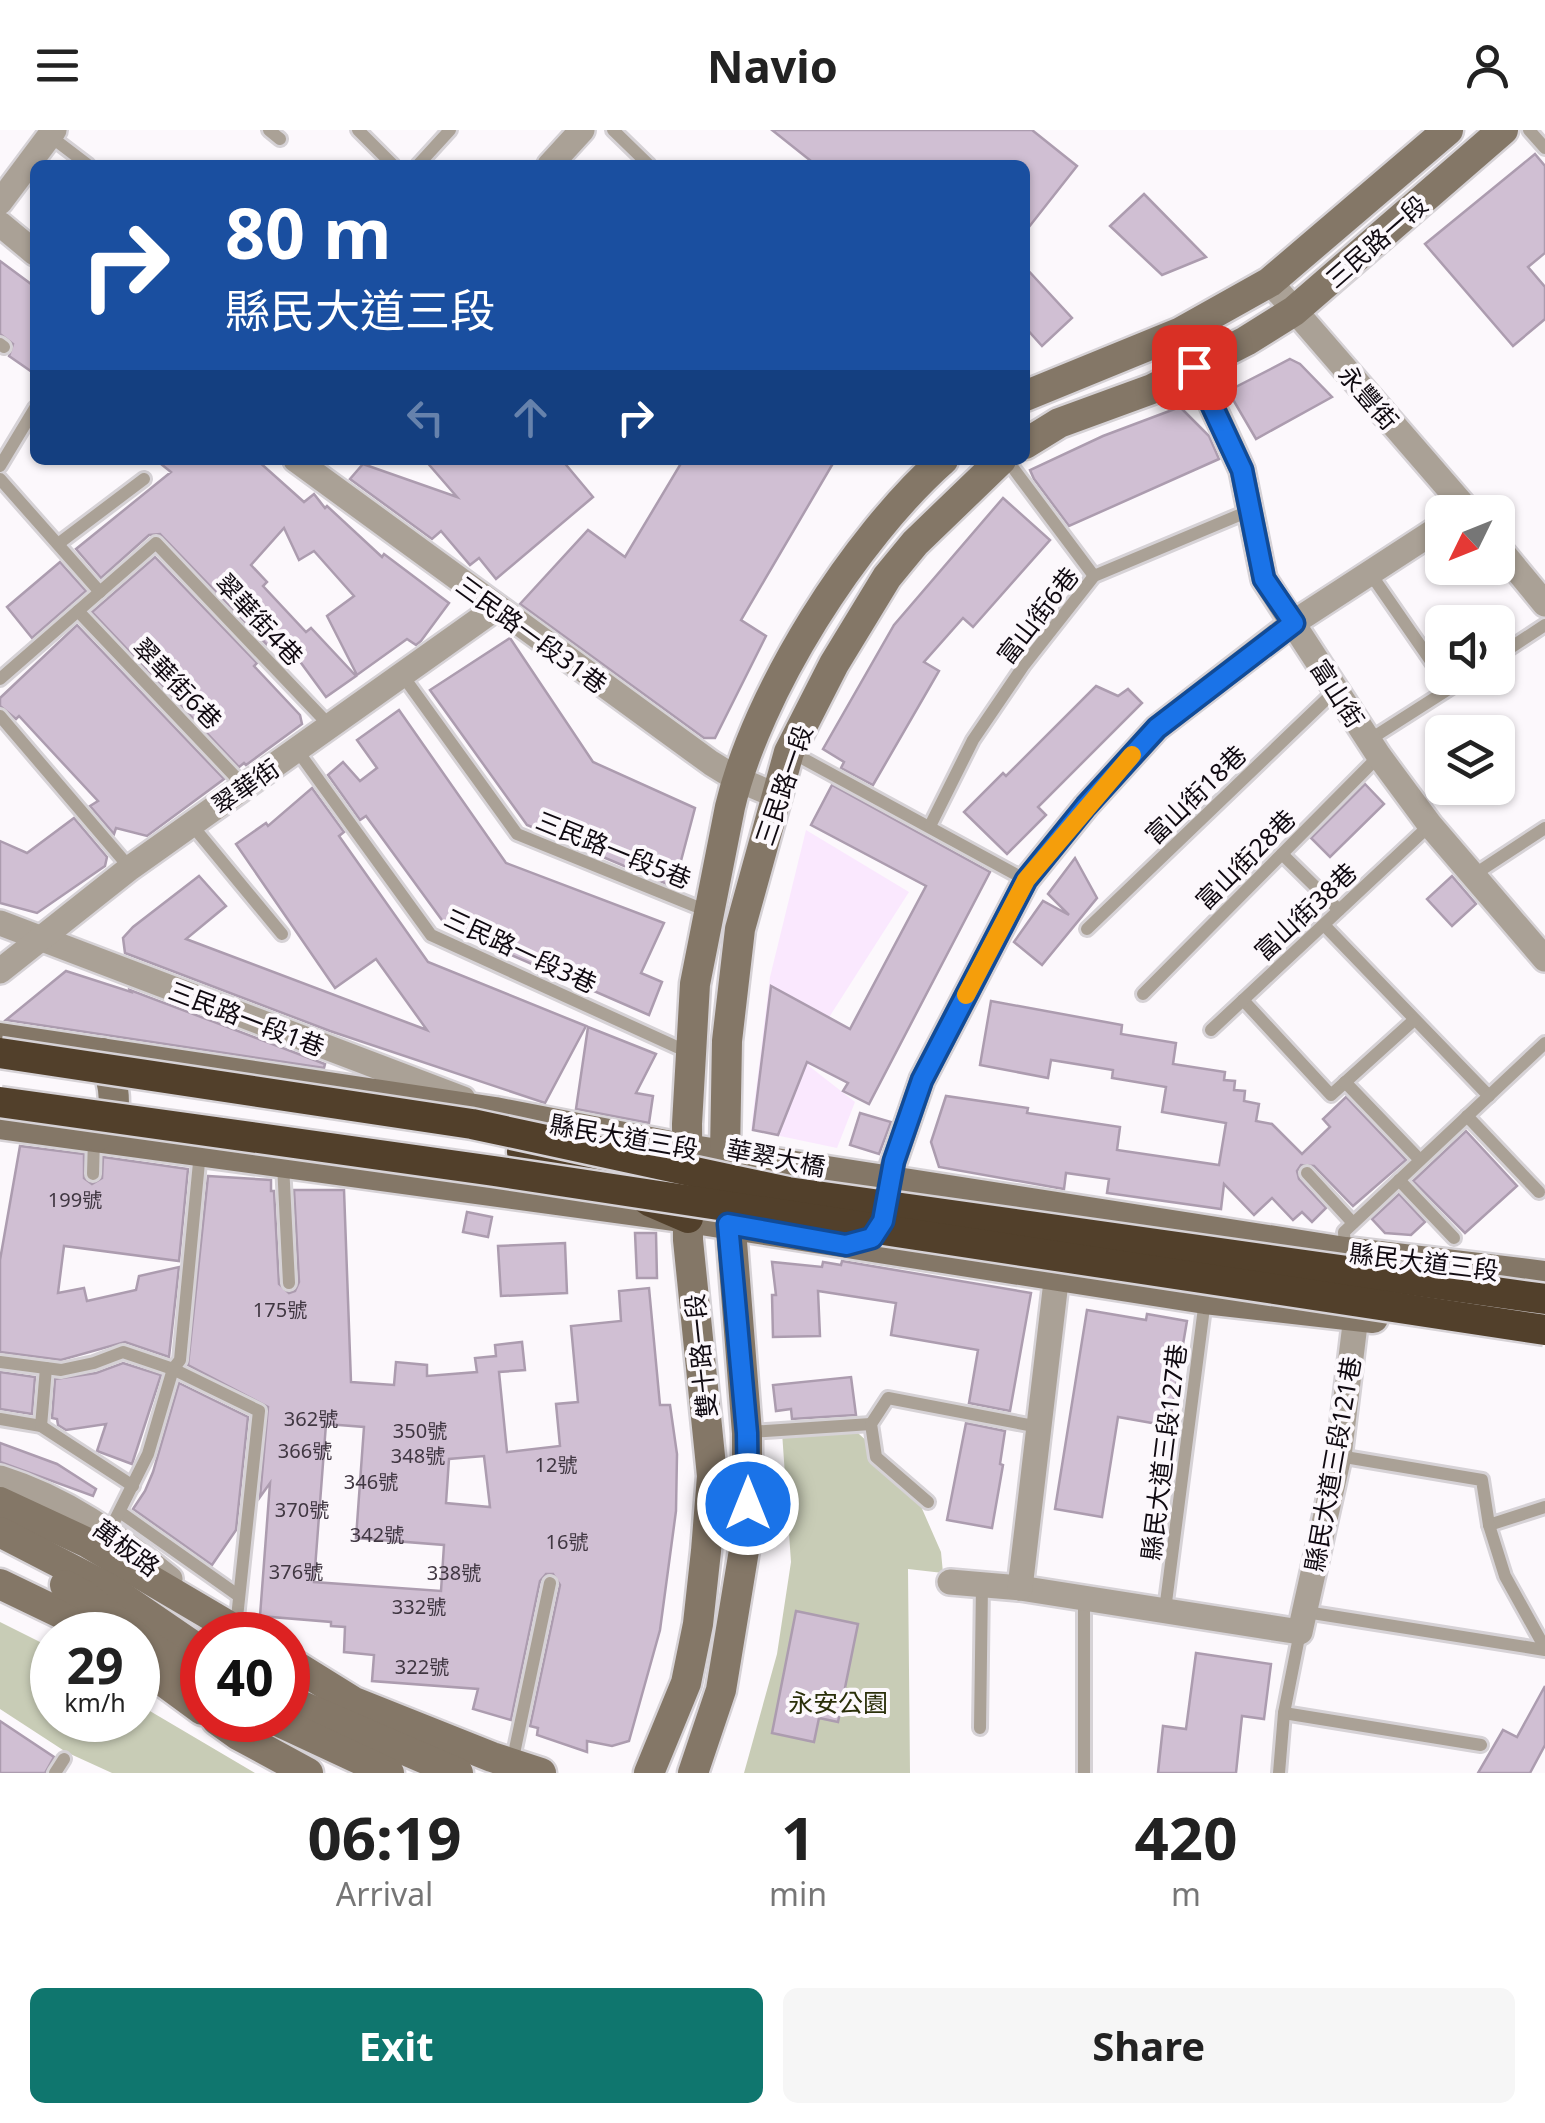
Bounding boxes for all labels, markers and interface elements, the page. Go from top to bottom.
text: Navio [707,35,838,96]
icon: menu [30,38,85,93]
icon: person [1460,38,1515,93]
text: 80 m [225,184,392,280]
street label: 三民路一段 [1318,187,1434,295]
icon: right [60,200,190,330]
text: 縣民大道三段 [225,279,495,340]
pin [1152,325,1237,410]
icon: arrive [1167,340,1222,395]
street label: 永豐街 [1332,358,1406,436]
icon: left [398,390,453,445]
icon: ahead [503,390,558,445]
icon: right [608,390,663,445]
north arrow [1425,495,1515,585]
map controls [1425,495,1515,805]
street label: 富山街6巷 [988,559,1086,671]
street label: 翠華街4巷 [209,566,311,672]
street label: 三民路一段31巷 [450,568,614,700]
button: sound [1425,605,1515,695]
street label: 翠華街6巷 [126,630,230,736]
street label: 富山街 [1303,652,1373,734]
button: layers [1425,715,1515,805]
street label: 三民路一段 [747,720,819,850]
street label: 富山街18巷 [1137,737,1253,851]
street label: 翠華街 [205,751,285,821]
street label: 三民路一段5巷 [531,802,697,896]
street label: 富山街28巷 [1188,802,1302,916]
street label: 富山街38巷 [1246,855,1364,967]
street label: 三民路一段3巷 [439,900,603,1000]
street label: 三民路一段1巷 [164,973,330,1063]
street label: 縣民大道三段 [547,1106,701,1166]
street label: 華翠大橋 [724,1131,828,1183]
house number: 199號 [48,1186,102,1213]
street label: 縣民大道三段 [1347,1235,1501,1287]
street label: 雙十路一段 [677,1292,723,1420]
house number: 175號 [253,1296,307,1323]
street label: 縣民大道三段127巷 [1133,1342,1193,1562]
street label: 縣民大道三段121巷 [1296,1354,1368,1574]
house number: 362號 [284,1405,338,1432]
house number: 350號 [393,1417,447,1444]
house number: 366號 [278,1437,332,1464]
house number: 348號 [391,1442,445,1469]
house number: 12號 [535,1451,577,1478]
position arrow [696,1452,800,1556]
house number: 346號 [344,1468,398,1495]
house number: 370號 [275,1496,329,1523]
street label: 萬板路 [87,1511,167,1583]
house number: 342號 [350,1521,404,1548]
house number: 16號 [546,1528,588,1555]
house number: 376號 [269,1558,323,1585]
house number: 338號 [427,1559,481,1586]
house number: 332號 [392,1593,446,1620]
speed limit sign: 40 [180,1612,310,1742]
text: 29 [66,1631,124,1699]
house number: 322號 [395,1653,449,1680]
text: km/h [64,1685,126,1719]
park label: 永安公園 [788,1685,888,1719]
text: 06:19 [307,1796,462,1878]
text: 1 [781,1796,815,1878]
text: 420 [1135,1796,1238,1878]
text: Arrival [336,1872,433,1915]
text: min [769,1872,827,1915]
text: m [1171,1872,1201,1915]
button: Exit [30,1988,763,2103]
button: Share [783,1988,1515,2103]

